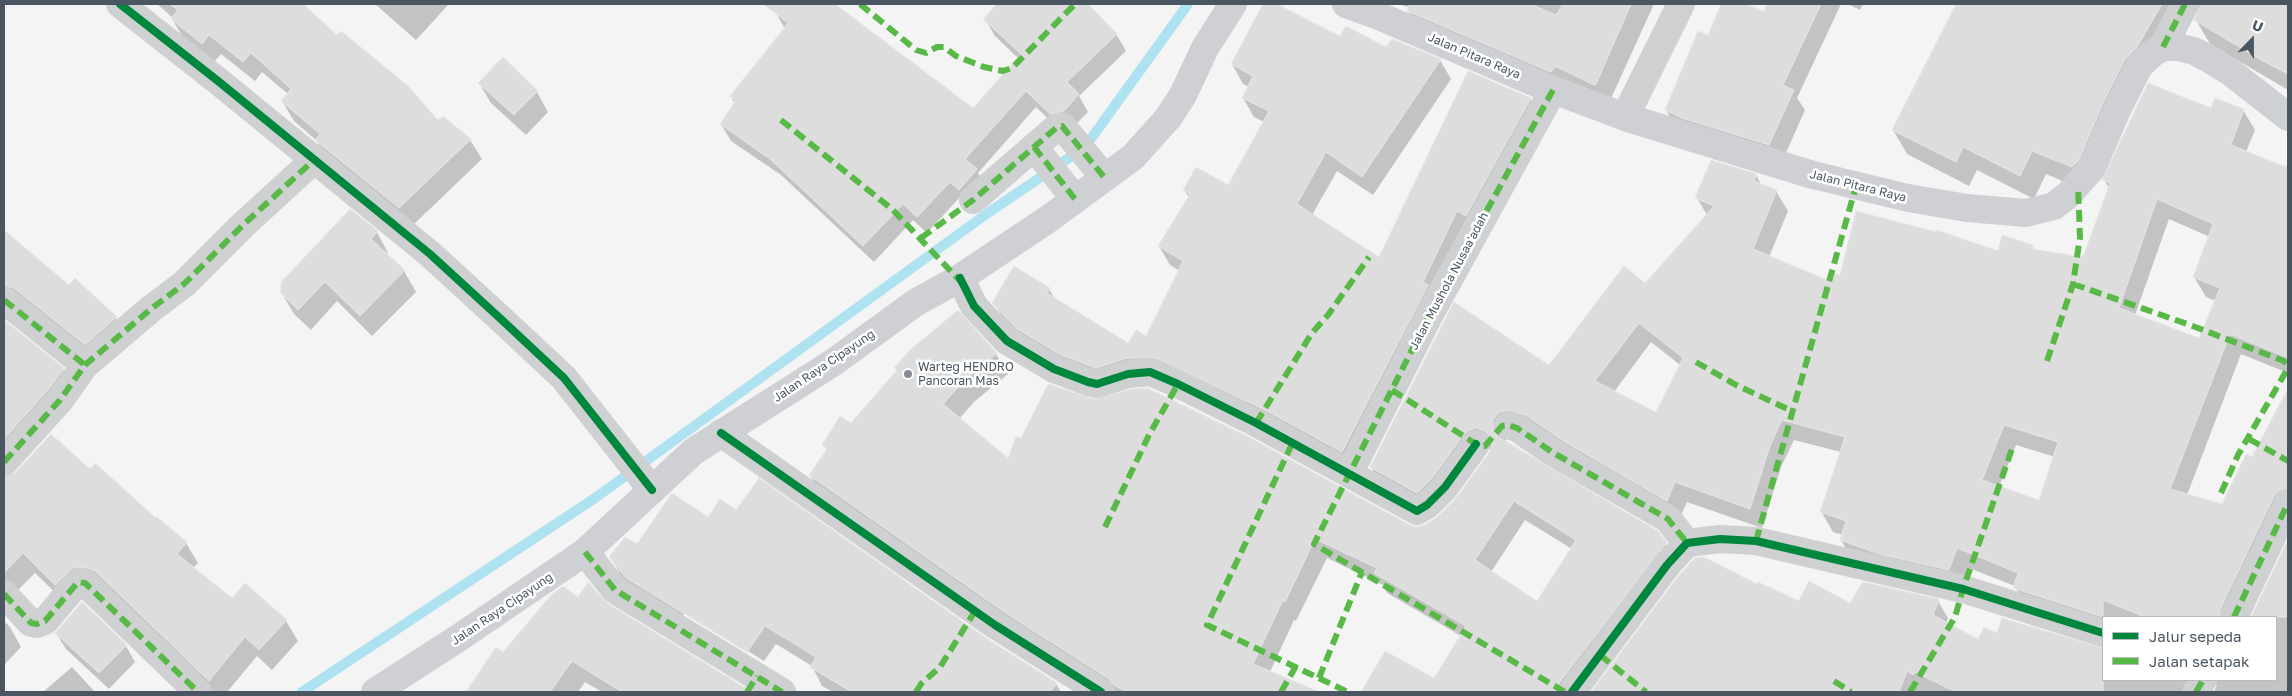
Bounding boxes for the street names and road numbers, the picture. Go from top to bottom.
street label: Jalan Pitara Raya [1426,30,1522,82]
street label: Jalan Pitara Raya [1808,167,1908,205]
street label: Jalan Mushola Nusaa'adah [1407,210,1491,352]
street label: Jalan Raya Cipayung [771,327,877,405]
street label: Jalan Raya Cipayung [449,570,555,648]

